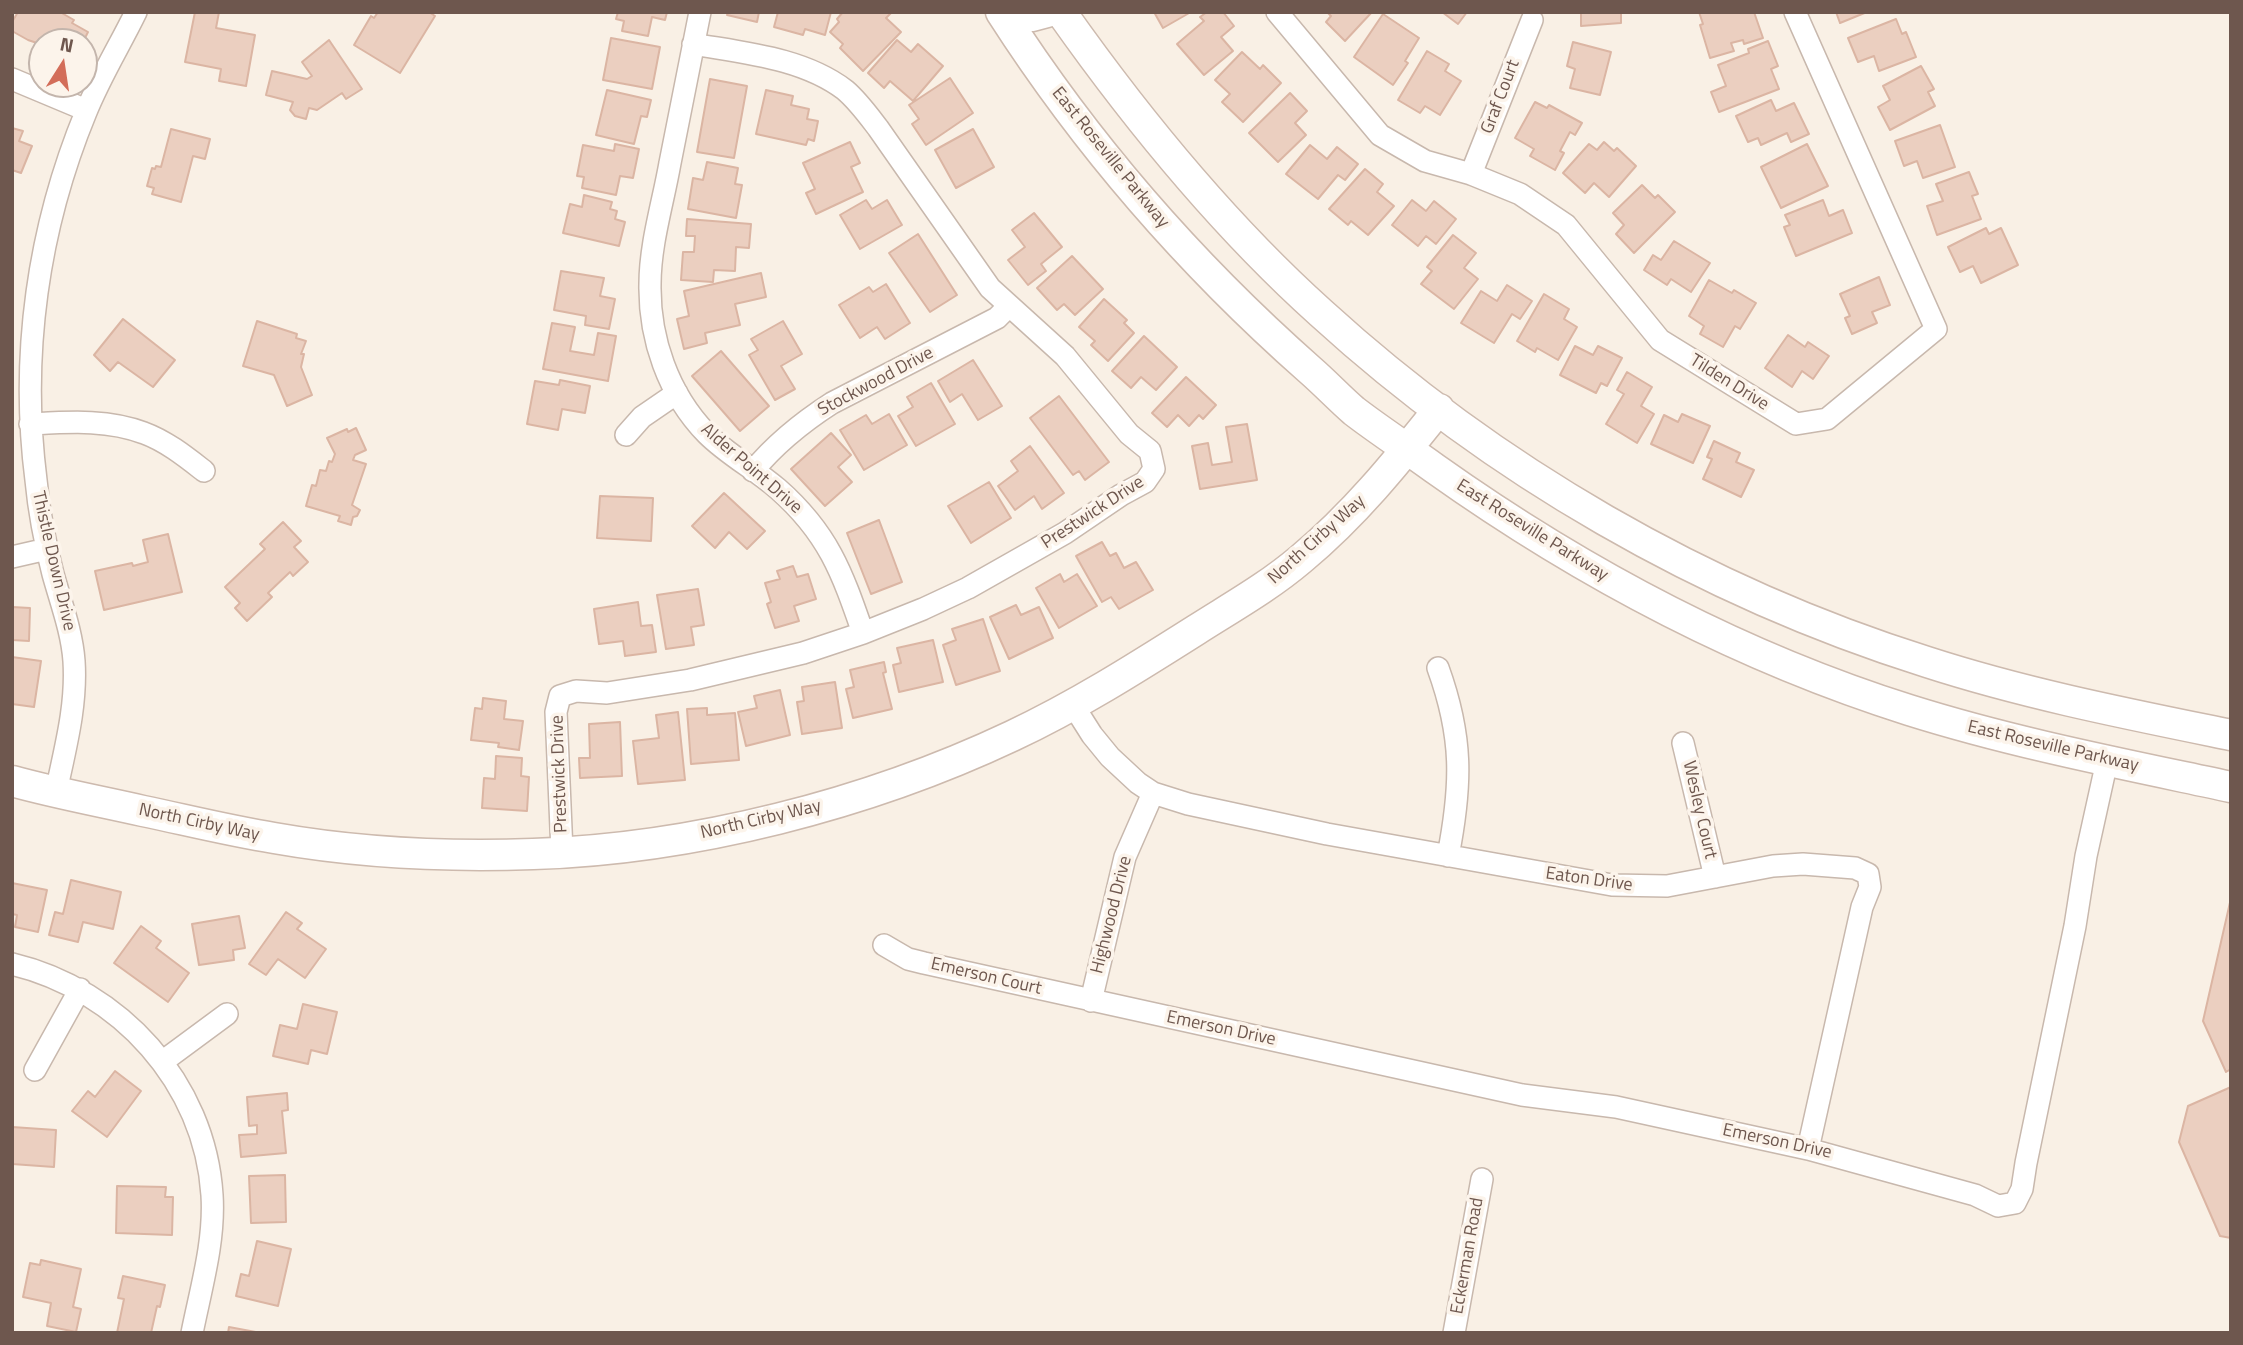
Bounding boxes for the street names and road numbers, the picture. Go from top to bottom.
street label: Graf Court [1477,57,1525,137]
street label: East Roseville Parkway [1047,83,1173,233]
street label: Stockwood Drive [815,343,937,421]
street label: Tilden Drive [1685,350,1773,416]
street label: Alder Point Drive [696,419,806,519]
street label: Prestwick Drive [1038,472,1148,554]
street label: East Roseville Parkway [1452,475,1612,587]
street label: Thistle Down Drive [26,489,80,633]
street label: North Cirby Way [1264,491,1370,589]
street label: Prestwick Drive [547,715,573,833]
street label: East Roseville Parkway [1965,717,2141,777]
street label: Wesley Court [1677,759,1721,861]
street label: North Cirby Way [699,796,823,844]
street label: North Cirby Way [137,800,261,846]
street label: Highwood Drive [1087,854,1137,976]
street label: Eaton Drive [1544,863,1634,897]
street label: Emerson Court [928,954,1044,1000]
street label: Emerson Drive [1164,1007,1278,1051]
street label: Emerson Drive [1720,1120,1834,1164]
street label: Eckerman Road [1447,1196,1489,1316]

